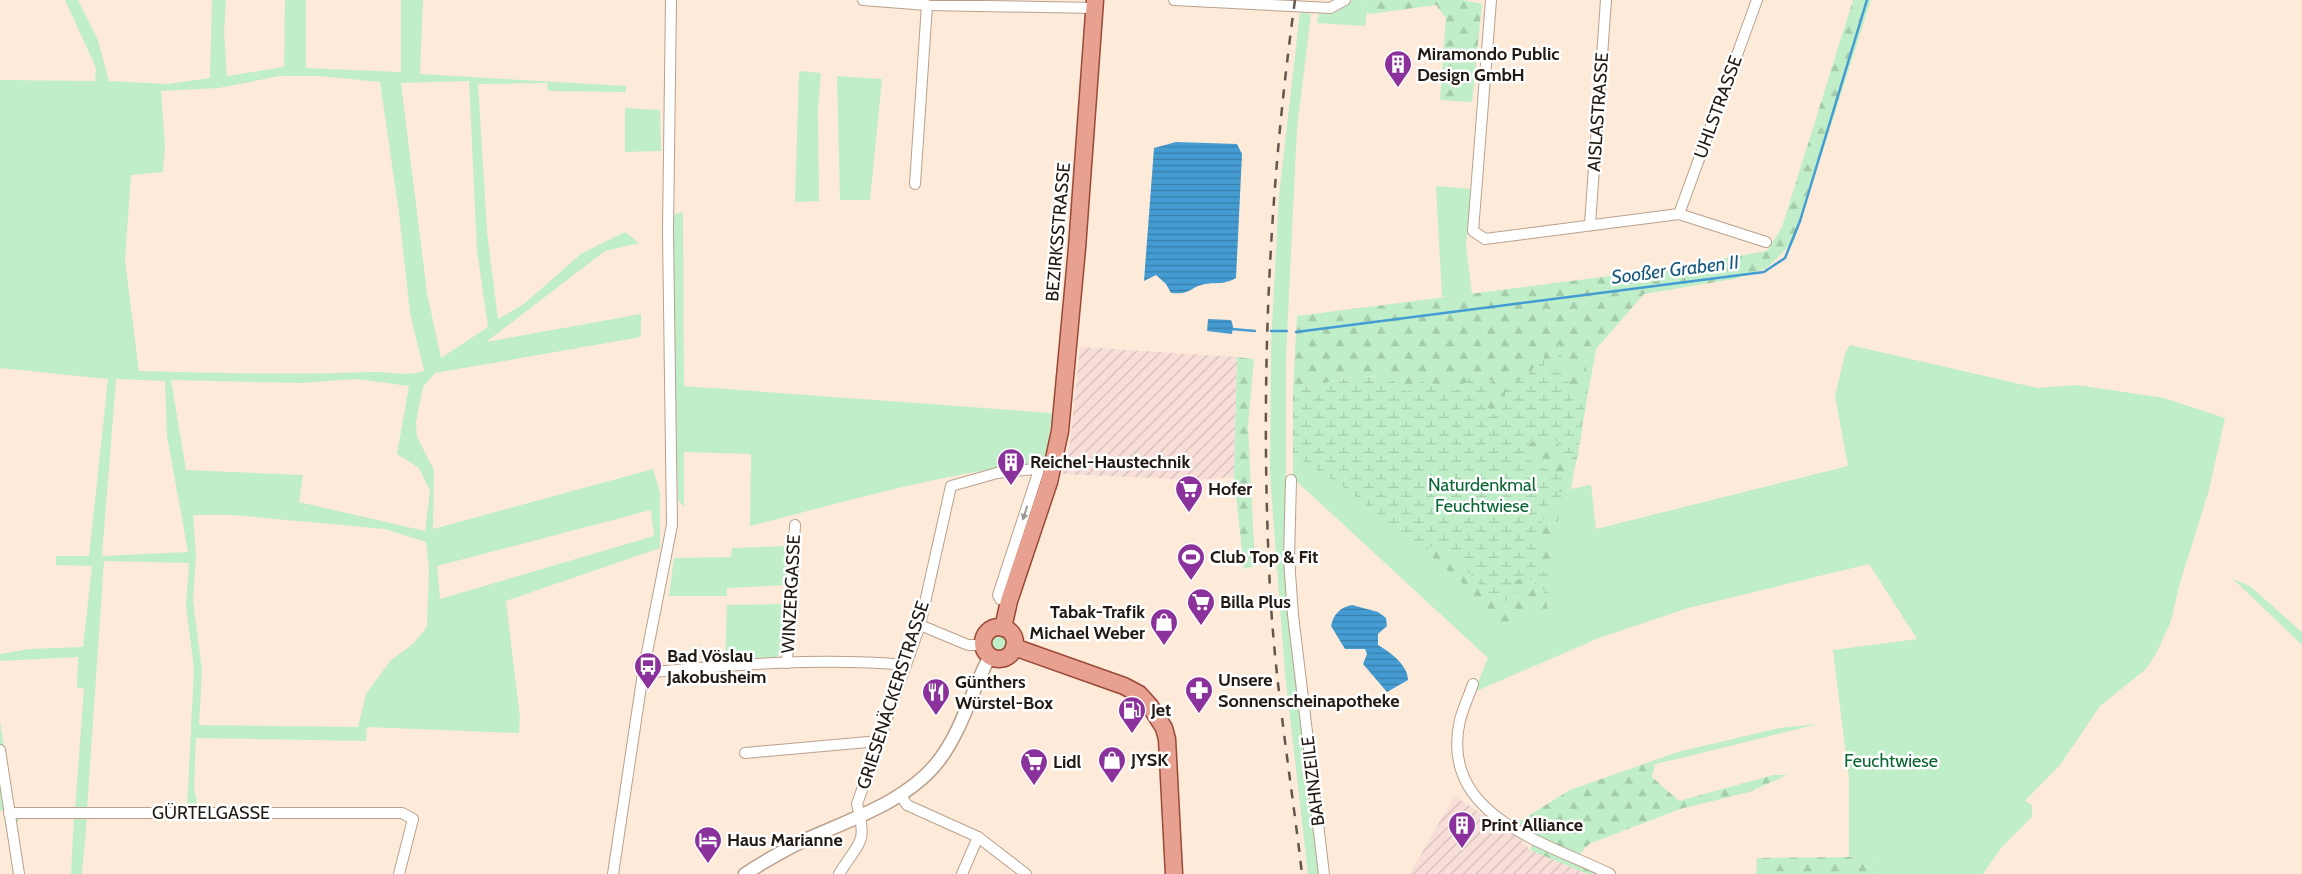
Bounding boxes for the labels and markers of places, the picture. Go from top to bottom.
place label: Miramondo Public Design GmbH [1417,43,1559,86]
building icon: Miramondo Public Design GmbH [1383,49,1413,88]
building icon: Reichel-Haustechnik [996,447,1026,486]
place label: Reichel-Haustechnik [1030,451,1190,473]
supermarket icon: Hofer [1174,474,1204,513]
place label: Hofer [1208,478,1252,500]
sports icon: Club Top & Fit [1176,542,1206,581]
place label: Club Top & Fit [1210,546,1318,568]
supermarket icon: Billa Plus [1186,587,1216,626]
place label: Billa Plus [1220,591,1291,613]
place label: Tabak-Trafik Michael Weber [1029,601,1145,644]
shop icon: Tabak-Trafik Michael Weber [1149,607,1179,646]
place label: Bad Vöslau Jakobusheim [666,645,766,688]
bus stop icon: Bad Vöslau Jakobusheim [633,651,663,690]
place label: Unsere Sonnenscheinapotheke [1218,669,1399,712]
place label: Günthers Würstel-Box [955,671,1053,714]
pharmacy icon: Unsere Sonnenscheinapotheke [1184,675,1214,714]
restaurant icon: Günthers Würstel-Box [921,677,951,716]
fuel station icon: Jet [1117,695,1147,734]
place label: Jet [1150,699,1171,721]
shop icon: JYSK [1097,745,1127,784]
supermarket icon: Lidl [1019,747,1049,786]
place label: JYSK [1130,749,1169,771]
place label: Lidl [1053,751,1082,773]
building icon: Print Alliance [1447,810,1477,849]
place label: Print Alliance [1481,814,1583,836]
hotel icon: Haus Marianne [693,825,723,864]
place label: Haus Marianne [727,829,843,851]

